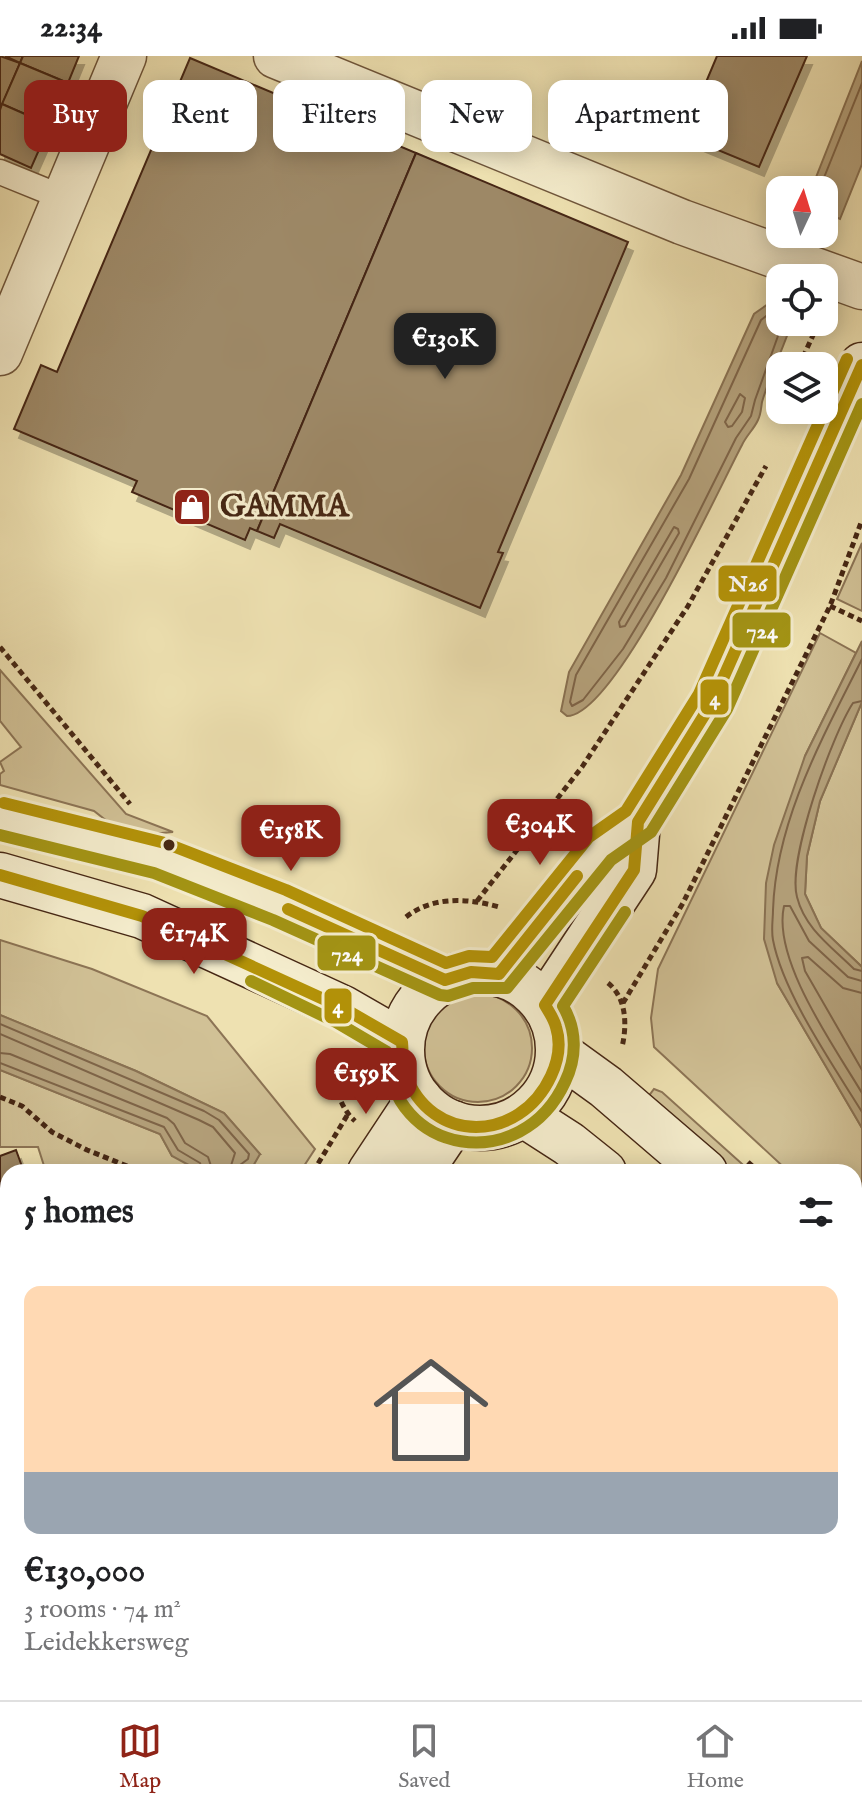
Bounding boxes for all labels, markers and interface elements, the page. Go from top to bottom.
text: 22:34 [40,9,102,47]
chip: Buy [24,80,127,152]
chip: Rent [143,80,257,152]
chip: Filters [273,80,405,152]
chip: New [421,80,532,152]
chip: Apartment [548,80,728,152]
north arrow [766,176,838,248]
map controls [766,176,838,424]
button: locate [766,264,838,336]
pin: €130K [389,313,501,381]
text: €130K [412,322,478,355]
button: layers [766,352,838,424]
shop icon: GAMMA [171,486,213,528]
place label: GAMMA [220,487,350,528]
line badge: N26 [717,564,778,603]
text: N26 [728,571,769,599]
line badge: 724 [731,611,792,649]
text: 724 [746,618,779,646]
line badge: 4 [699,678,730,716]
text: 4 [710,685,722,713]
pin: €304K [484,799,596,867]
pin: €158K [235,805,347,873]
text: €304K [505,808,575,841]
text: €158K [259,814,323,847]
unlabelled marker [161,837,177,853]
pin: €174K [138,908,250,976]
text: €174K [160,917,228,950]
line badge: 724 [316,934,377,972]
text: 724 [331,941,364,969]
line badge: 4 [323,987,353,1025]
text: 4 [333,993,345,1021]
pin: €159K [310,1048,422,1116]
text: €159K [334,1057,398,1090]
icon: filters [794,1190,838,1234]
text: 5 homes [24,1191,134,1234]
icon: home [359,1338,503,1482]
text: €130,000 [24,1550,145,1593]
text: 3 rooms · 74 m² [24,1593,181,1626]
text: Leidekkersweg [24,1626,189,1659]
tab: Map [118,1719,162,1795]
tab: Saved [398,1719,450,1795]
tab: Home [686,1719,744,1795]

